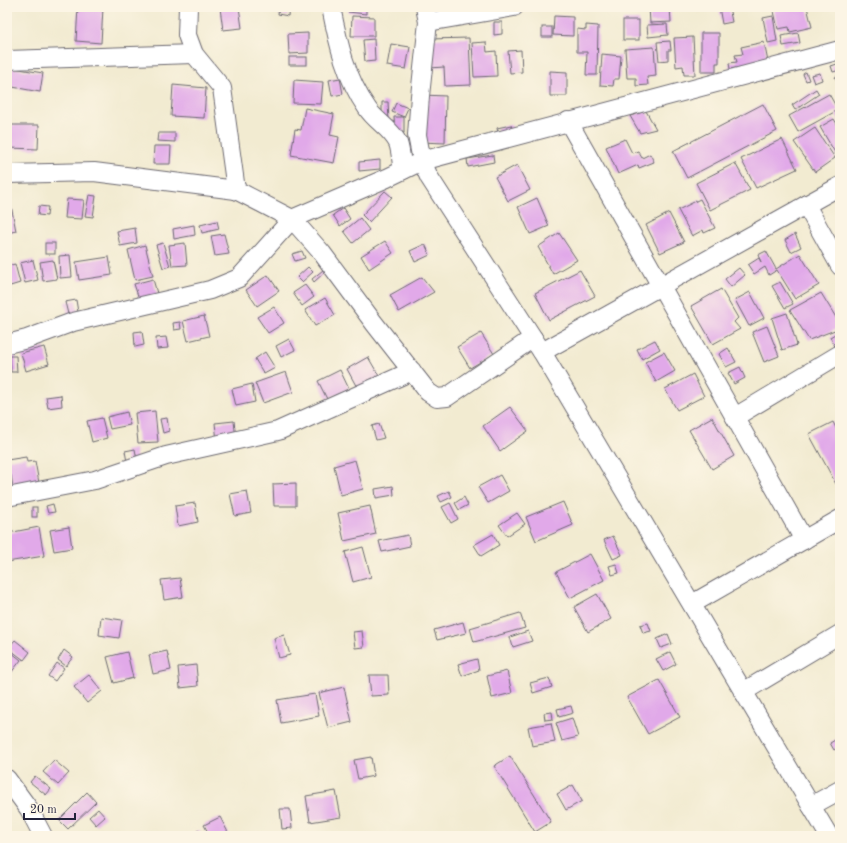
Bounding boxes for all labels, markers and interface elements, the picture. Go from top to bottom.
scale bar [24,795,75,821]
text: 20 m [30,804,57,816]

